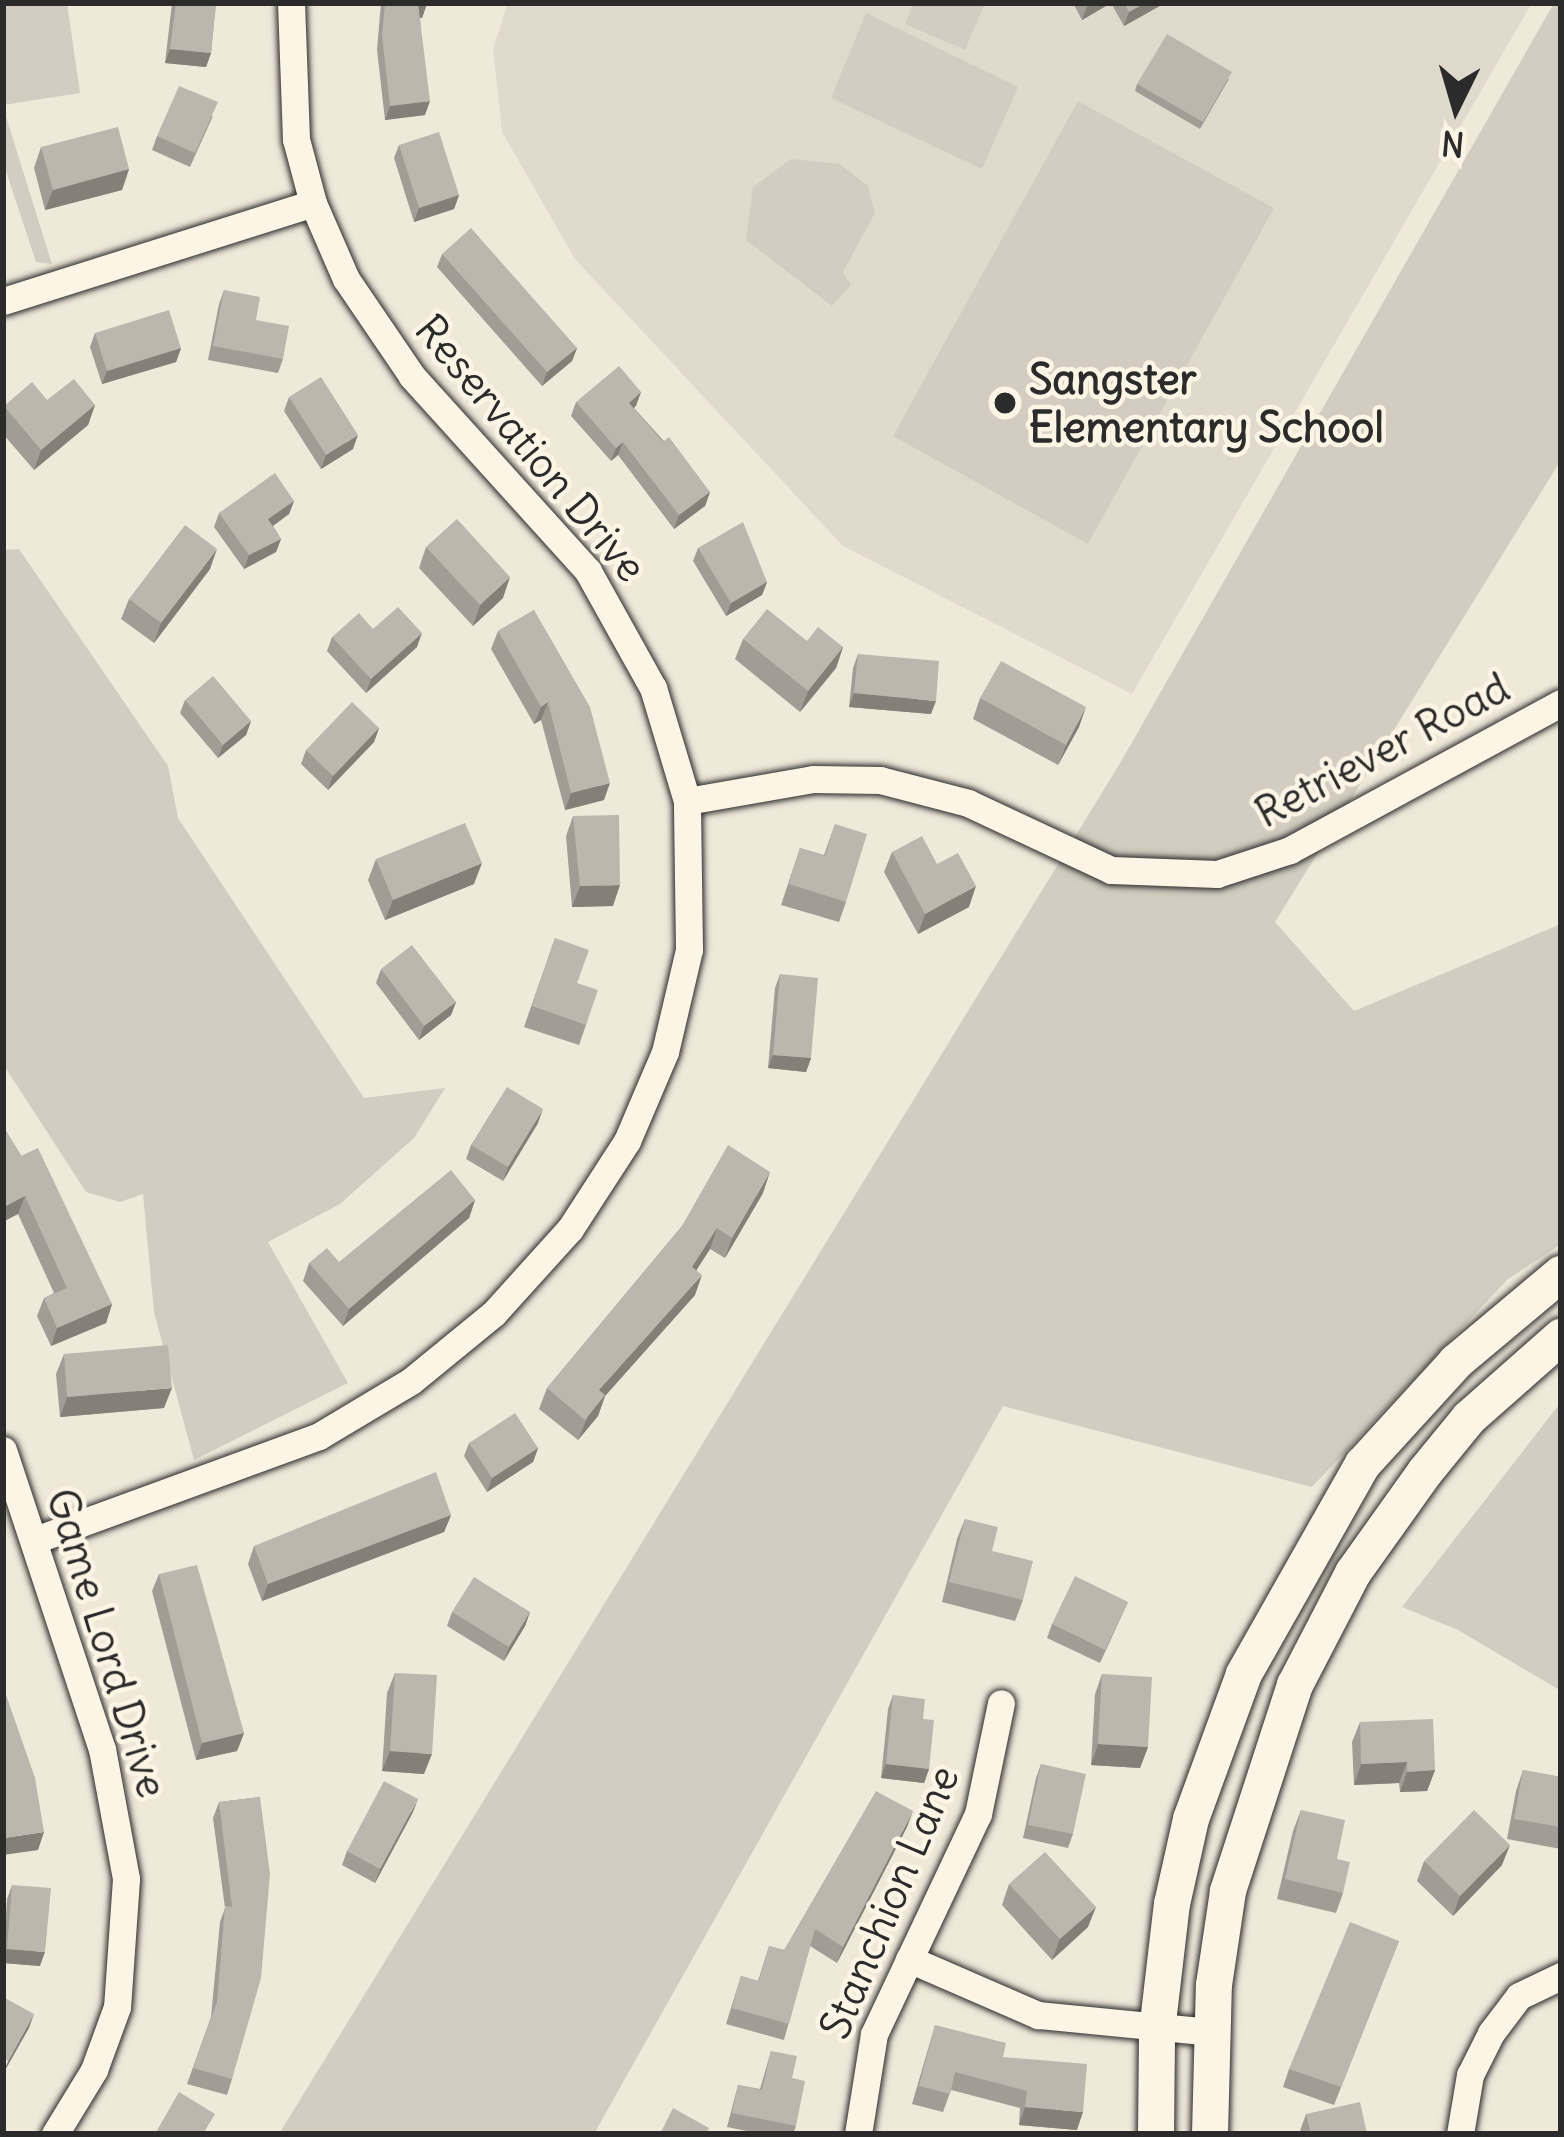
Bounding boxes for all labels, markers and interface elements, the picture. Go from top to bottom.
north arrow [1396,48,1516,168]
text: N [1440,122,1466,166]
street label: Reservation Drive [405,305,657,591]
place label: Sangster Elementary School [1029,354,1384,452]
marker: Sangster Elementary School [992,390,1018,416]
street label: Retriever Road [1246,662,1518,838]
street label: Game Lord Drive [36,1482,178,1804]
street label: Stanchion Lane [809,1758,969,2046]

